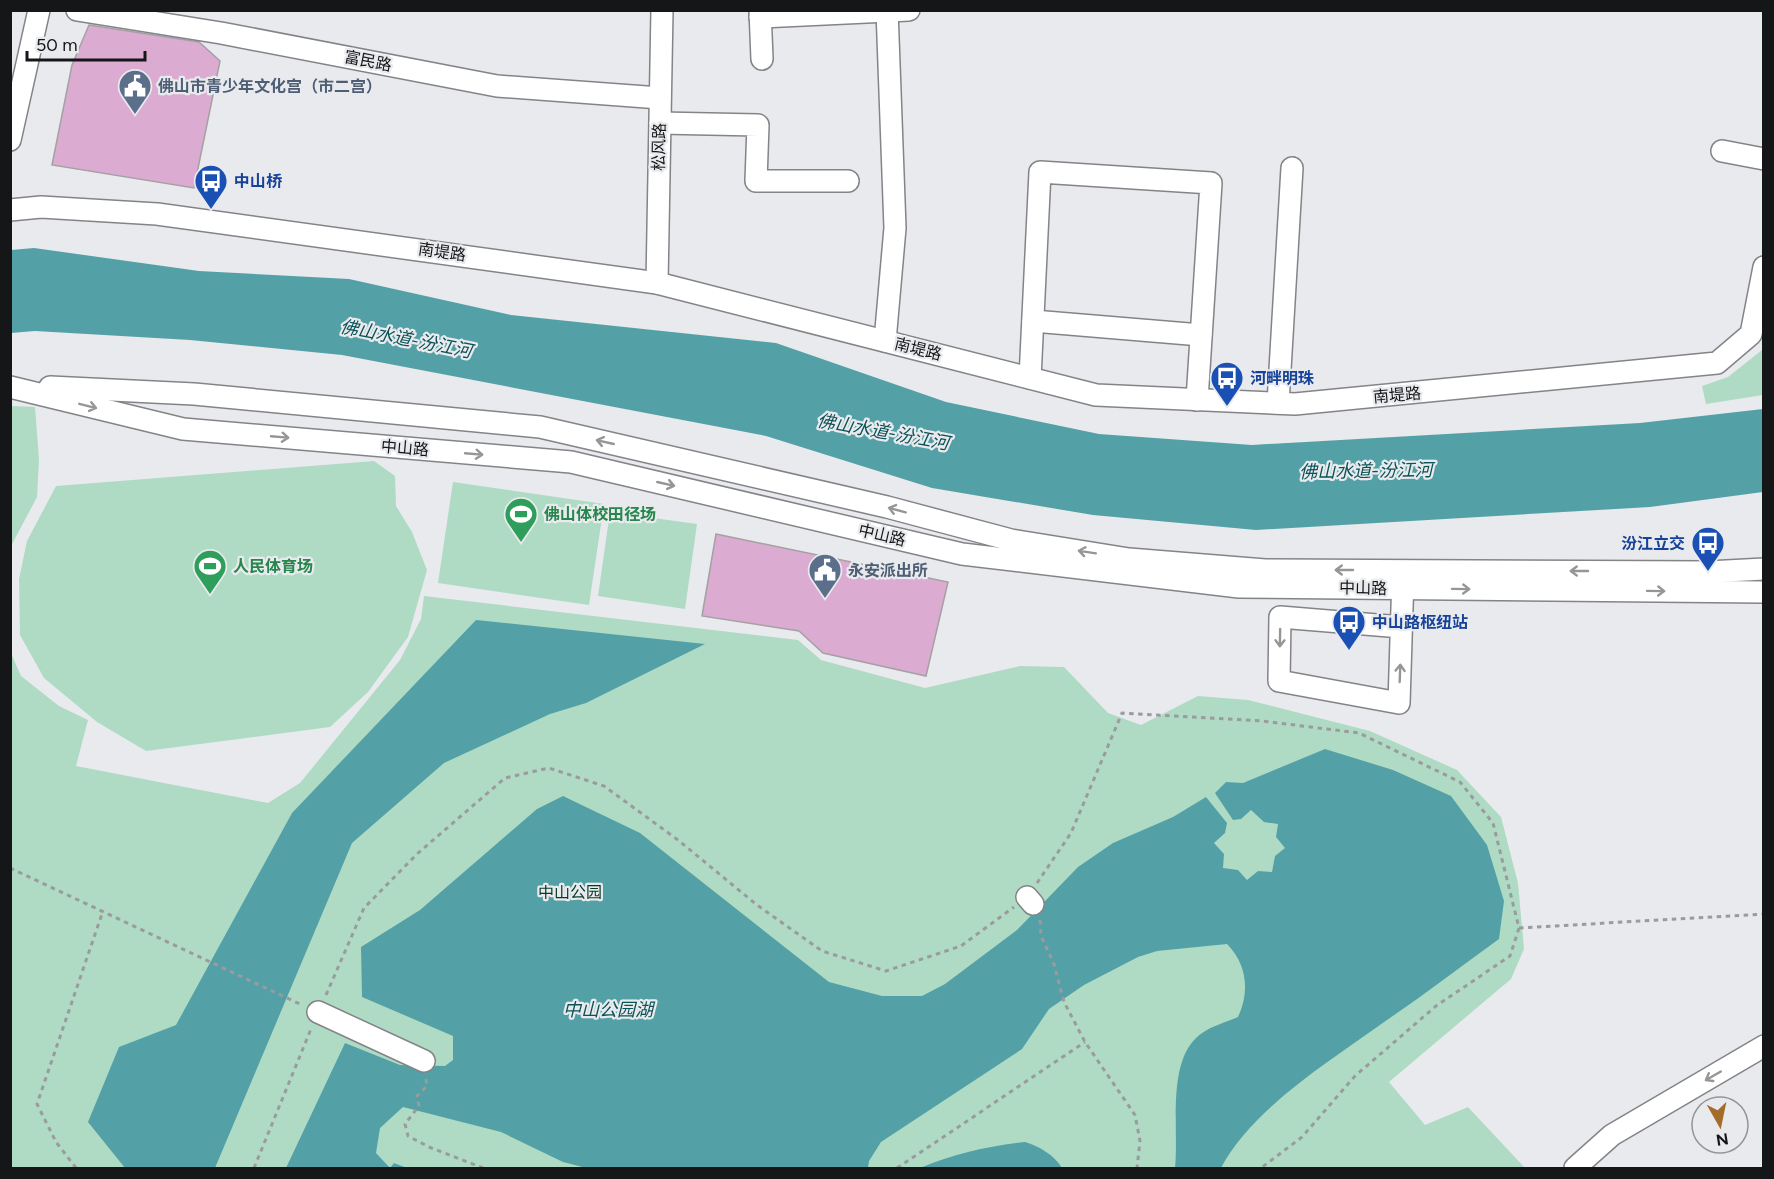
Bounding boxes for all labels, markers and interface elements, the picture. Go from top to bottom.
scale bar [27,24,146,62]
text: 50 m [36,34,78,56]
street label: 富民路 [343,47,393,75]
public building icon: 佛山市青少年文化宫（市二宫） [117,68,153,115]
place label: 佛山市青少年文化宫（市二宫） [158,77,382,96]
street label: 松风路 [649,123,669,171]
bus stop icon: 中山桥 [193,163,229,210]
place label: 中山桥 [234,172,283,191]
street label: 南堤路 [417,239,467,265]
water label: 佛山水道-汾江河 [338,315,477,363]
street label: 南堤路 [892,334,944,364]
bus stop icon: 河畔明珠 [1209,360,1245,407]
place label: 河畔明珠 [1250,369,1314,388]
street label: 南堤路 [1372,383,1422,407]
one-way arrow [78,400,97,412]
water label: 佛山水道-汾江河 [815,410,954,455]
one-way arrow [269,432,289,443]
street label: 中山路 [380,436,430,460]
one-way arrow [596,436,615,447]
one-way arrow [463,448,483,459]
water label: 佛山水道-汾江河 [1299,459,1436,483]
one-way arrow [656,479,675,491]
sports icon: 佛山体校田径场 [503,496,539,543]
one-way arrow [888,503,907,515]
place label: 佛山体校田径场 [544,505,656,524]
street label: 中山路 [856,520,908,550]
bus stop icon: 汾江立交 [1690,525,1726,572]
place label: 汾江立交 [1621,534,1685,553]
one-way arrow [1078,547,1098,558]
sports icon: 人民体育场 [192,548,228,595]
public building icon: 永安派出所 [807,552,843,599]
place label: 人民体育场 [233,557,313,576]
place label: 永安派出所 [848,561,928,580]
one-way arrow [1335,564,1355,576]
one-way arrow [1570,565,1590,577]
street label: 中山路 [1339,578,1387,598]
one-way arrow [1450,583,1470,595]
one-way arrow [1645,585,1665,597]
bus stop icon: 中山路枢纽站 [1331,604,1367,651]
place label: 中山路枢纽站 [1372,613,1468,632]
one-way arrow [1274,627,1286,647]
one-way arrow [1394,663,1406,683]
park label: 中山公园 [538,883,602,902]
water label: 中山公园湖 [563,999,656,1021]
one-way arrow [1705,1070,1722,1082]
north arrow [1690,1095,1750,1155]
text: N [1715,1129,1730,1150]

